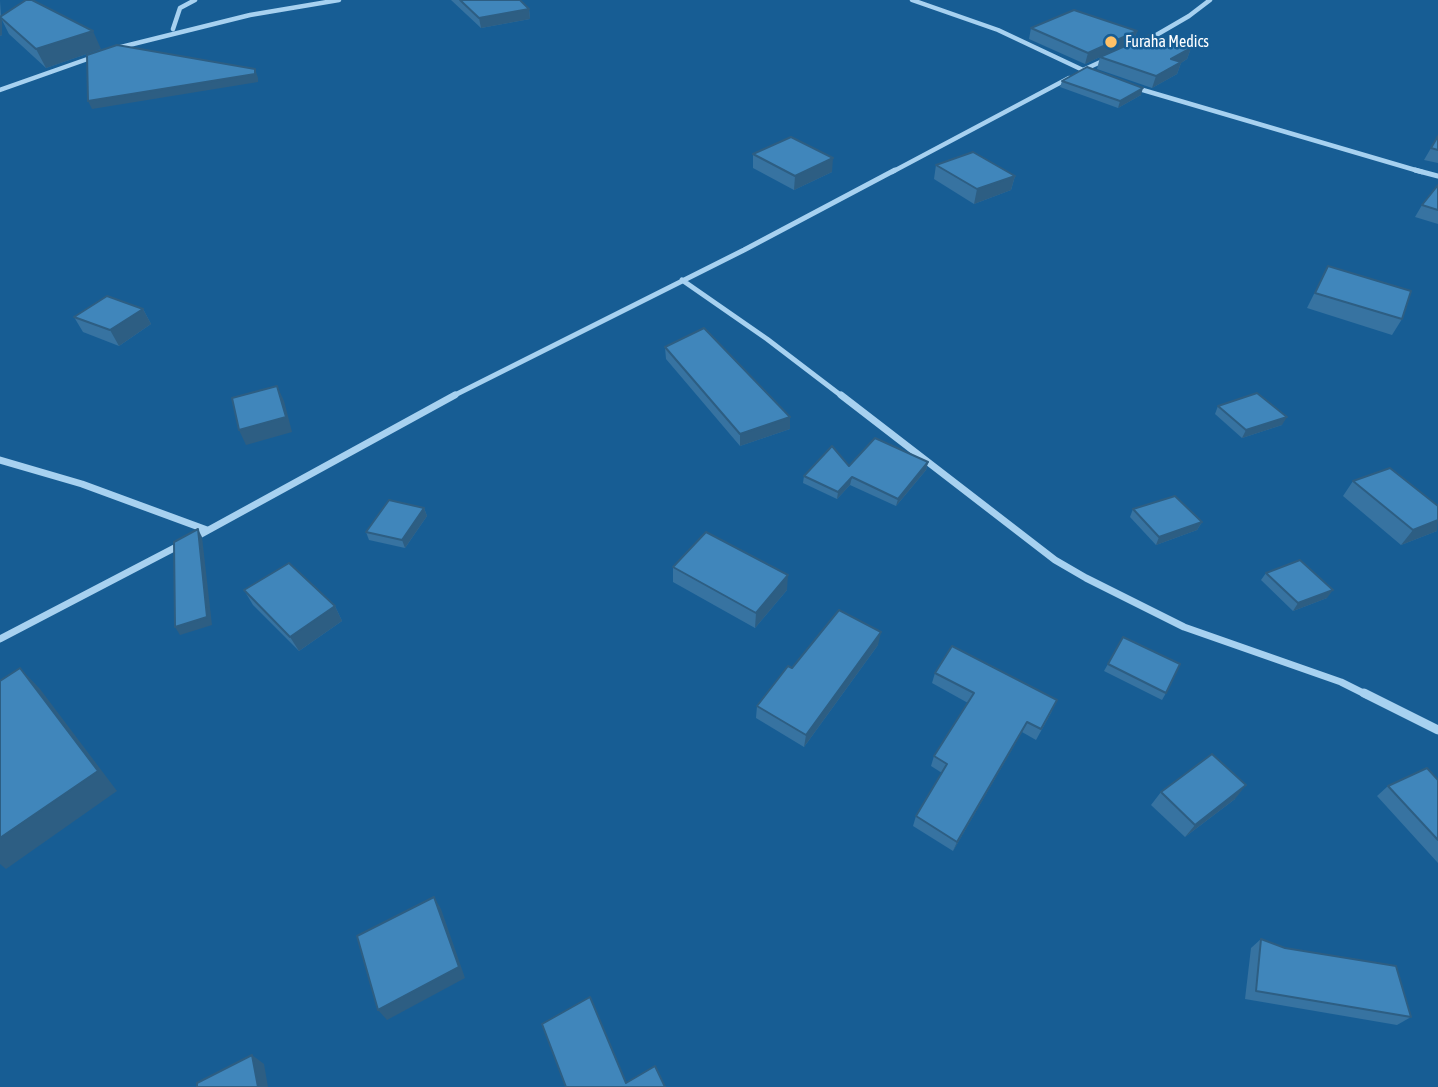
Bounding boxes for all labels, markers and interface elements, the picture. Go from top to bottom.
place label: Furaha Medics [1125,32,1209,52]
marker: Furaha Medics [1103,34,1119,50]

